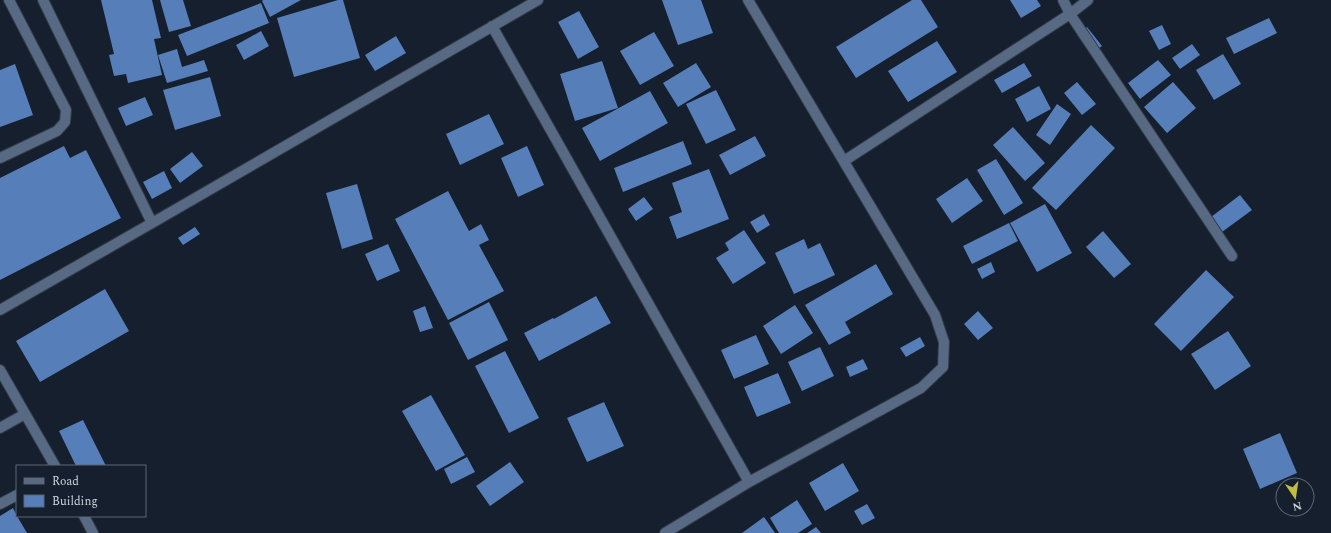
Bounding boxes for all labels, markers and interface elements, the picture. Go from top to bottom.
legend [16,465,146,517]
text: Road [52,472,79,491]
north arrow [1275,477,1315,517]
text: Building [52,492,98,511]
text: N [1291,497,1303,516]

